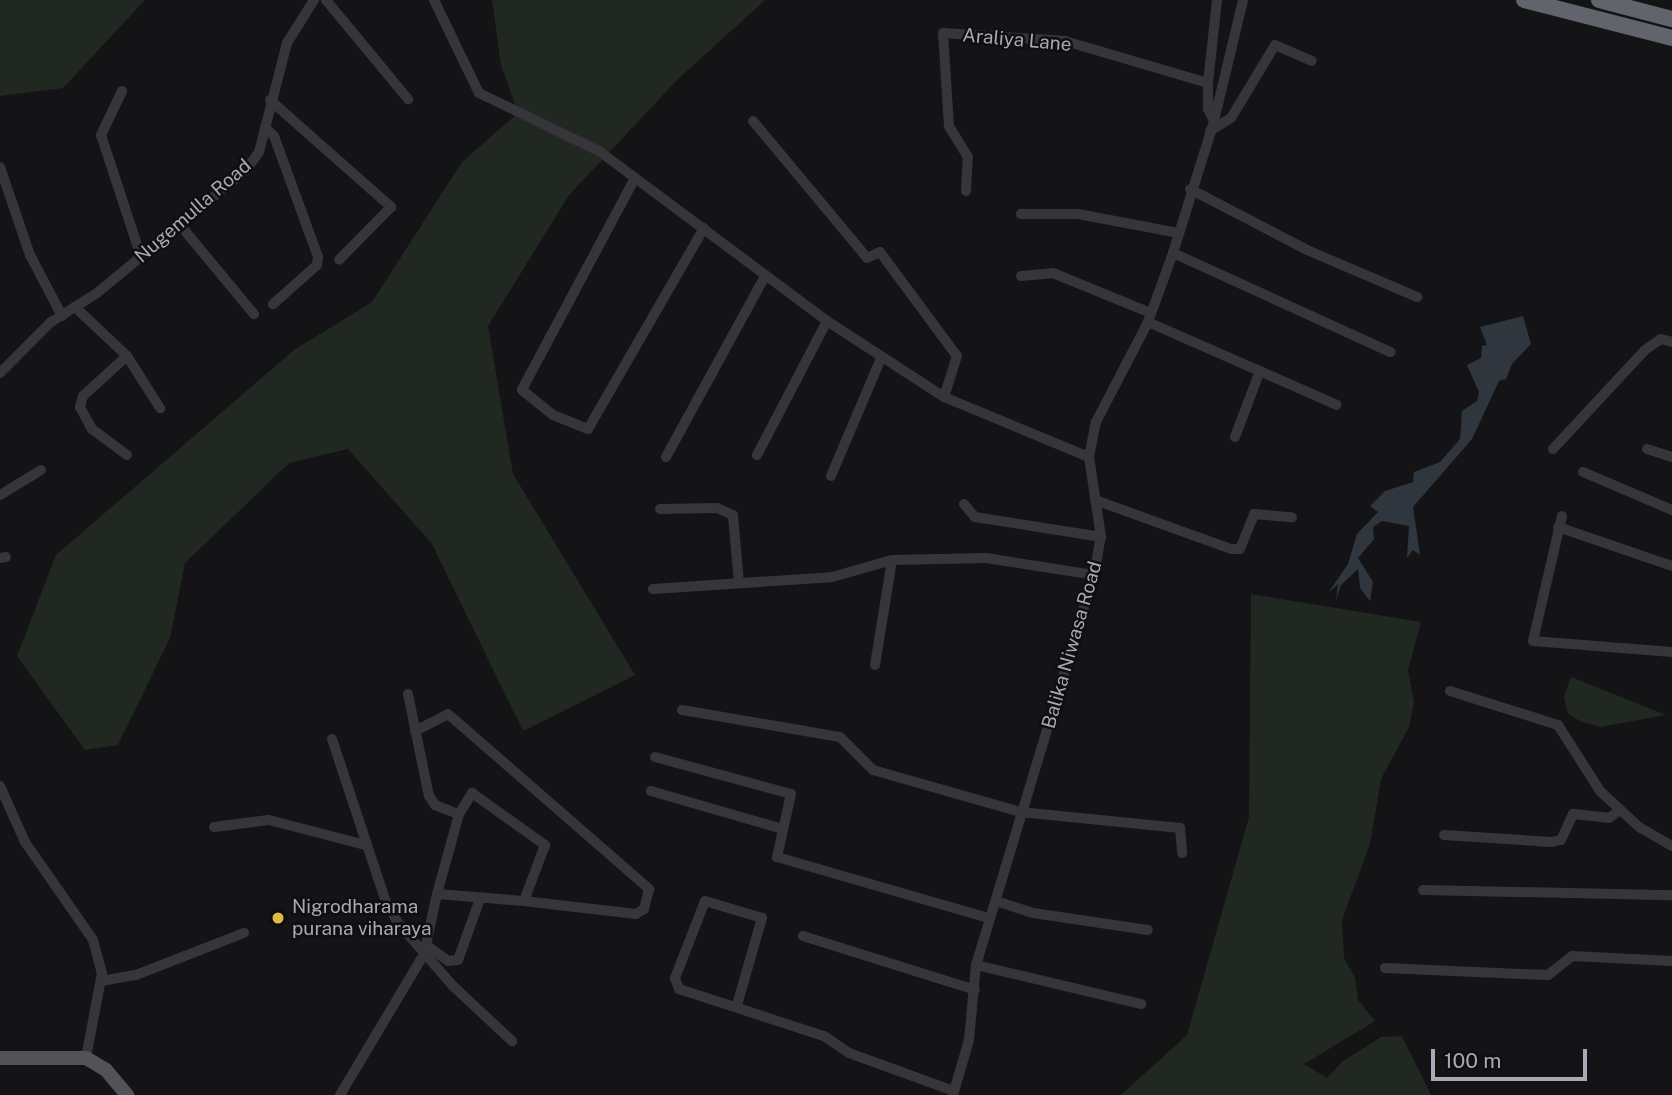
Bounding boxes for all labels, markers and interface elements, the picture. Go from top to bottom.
street label: Araliya Lane [962,24,1072,56]
street label: Nugemulla Road [130,154,256,268]
street label: Balika Niwasa Road [1037,559,1107,731]
place label: Nigrodharama purana viharaya [292,896,432,940]
marker: Nigrodharama purana viharaya [270,910,286,926]
scale bar [1434,1036,1590,1080]
text: 100 m [1444,1048,1501,1073]

